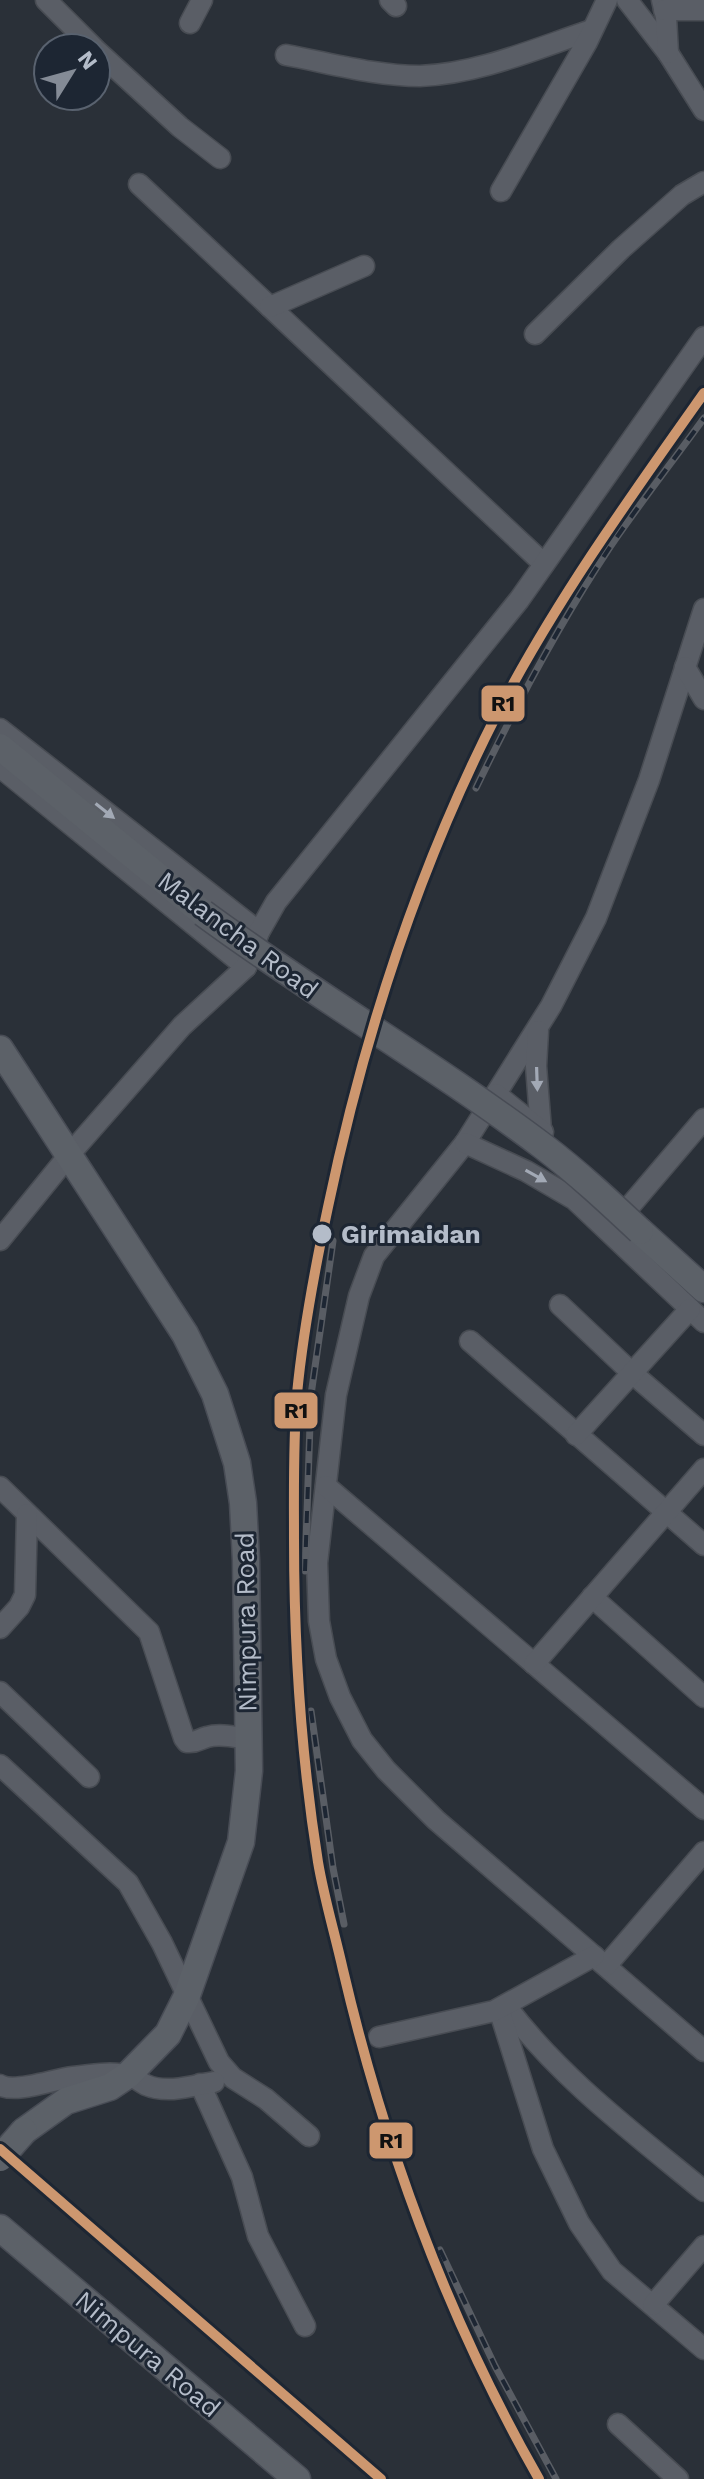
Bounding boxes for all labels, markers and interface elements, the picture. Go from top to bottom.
north arrow [32,32,112,112]
text: N [73,46,102,74]
line badge: R1 [480,684,526,723]
text: R1 [491,691,515,716]
one-way arrow [95,803,115,819]
street label: Malancha Road [152,865,324,1005]
one-way arrow [530,1067,543,1092]
one-way arrow [524,1170,547,1183]
place label: Girimaidan [341,1219,481,1249]
marker: Girimaidan [310,1222,334,1246]
line badge: R1 [273,1391,319,1430]
text: R1 [284,1398,308,1423]
street label: Nimpura Road [229,1532,263,1712]
line badge: R1 [368,2121,414,2160]
text: R1 [379,2128,403,2153]
street label: Nimpura Road [69,2285,227,2423]

